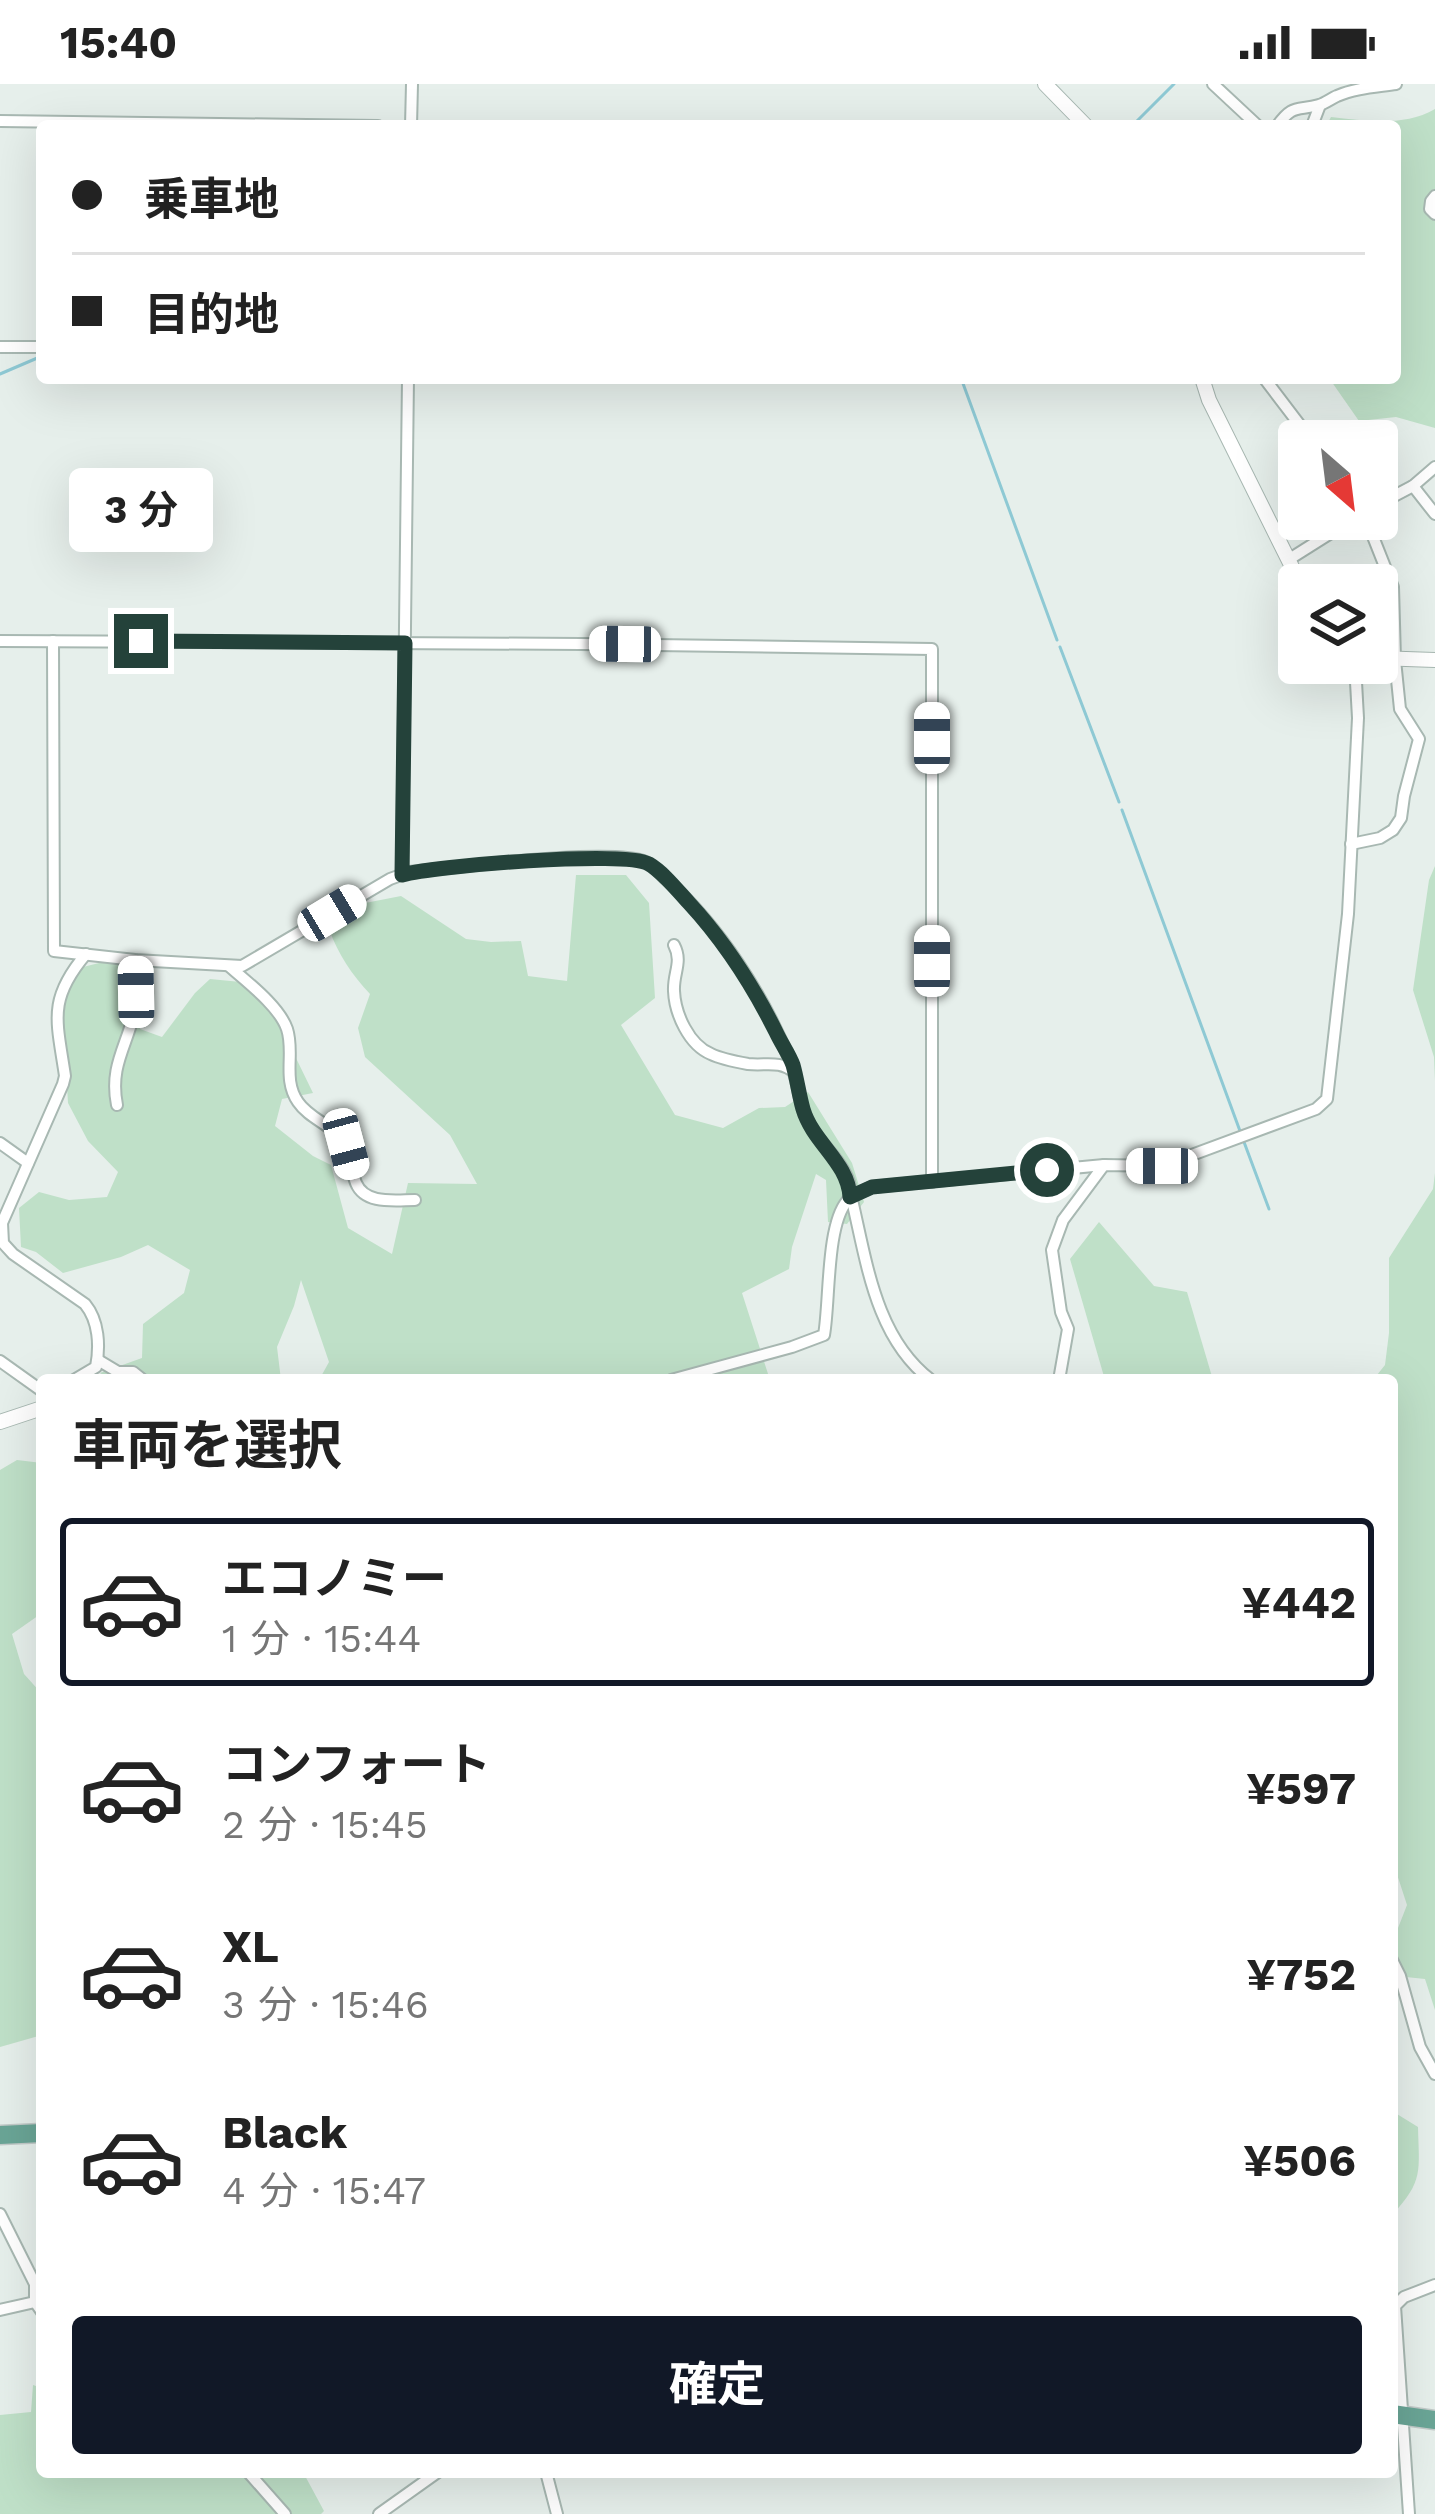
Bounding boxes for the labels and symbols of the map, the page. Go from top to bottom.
north arrow [1278,420,1398,540]
callout: 3 分 [69,467,213,551]
route end [114,614,168,668]
car [589,625,661,663]
car [914,702,950,774]
car [292,879,372,947]
car [914,925,950,997]
car [117,956,155,1028]
car [319,1105,373,1183]
route start [1020,1143,1074,1197]
car [1126,1148,1198,1184]

